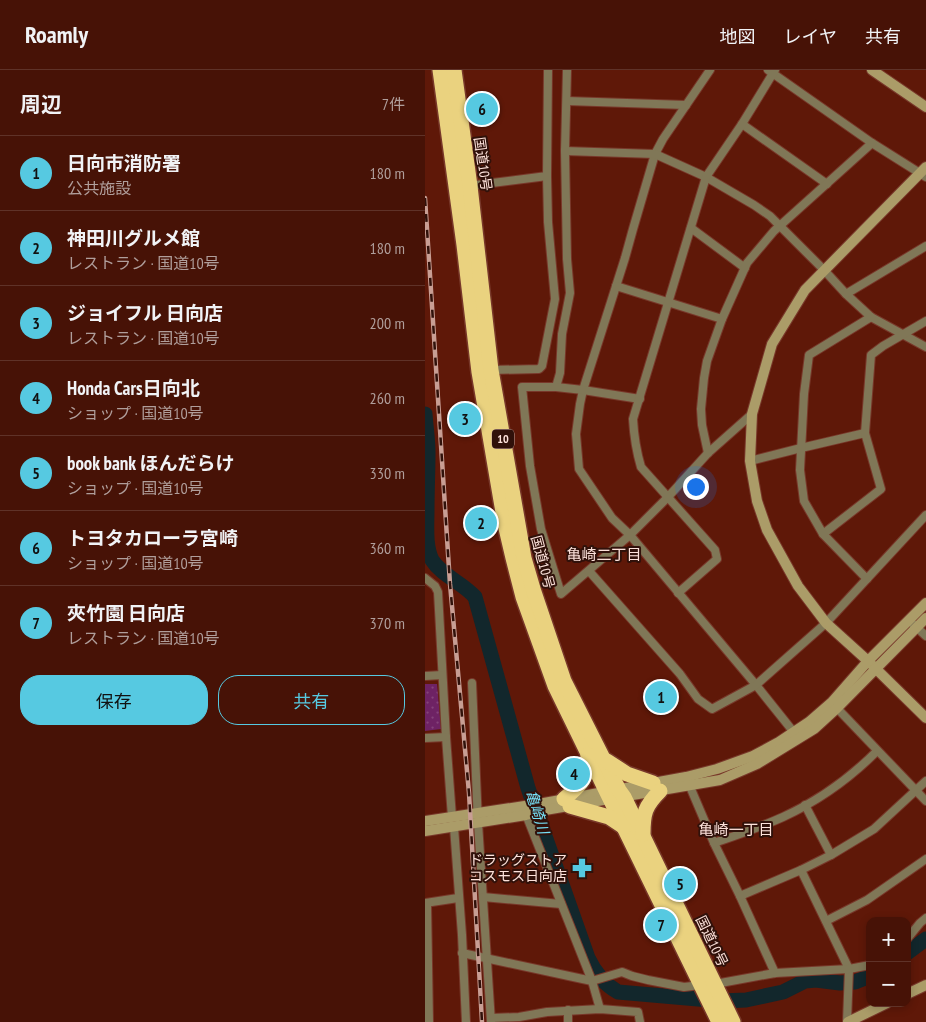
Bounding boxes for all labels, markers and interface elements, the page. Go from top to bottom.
text: Roamly [25,19,88,50]
text: 地図 [720,25,756,48]
text: レイヤ [784,25,837,48]
text: 共有 [865,25,901,48]
pin: 6 [466,90,498,128]
text: 周辺 [20,91,62,118]
text: 7件 [382,94,405,114]
street label: 国道10号 [470,136,496,192]
text: 日向市消防署 [67,151,181,175]
text: 1 [32,163,40,183]
text: 180 m [370,163,405,183]
text: 公共施設 [67,178,131,198]
text: 神田川グルメ館 [67,226,200,250]
text: 2 [32,238,40,258]
text: 180 m [370,238,405,258]
text: レストラン · 国道10号 [67,253,220,273]
text: ジョイフル 日向店 [67,301,223,325]
text: 3 [32,313,40,333]
text: 200 m [370,313,405,333]
text: レストラン · 国道10号 [67,328,220,348]
text: Honda Cars日向北 [67,376,200,400]
text: 4 [32,388,40,408]
text: 260 m [370,388,405,408]
pin: 3 [449,400,481,438]
text: ショップ · 国道10号 [67,403,204,423]
road number: 10 [492,429,514,448]
text: book bank ほんだらけ [67,451,235,475]
text: 5 [32,463,40,483]
text: 330 m [370,463,405,483]
your location [683,474,709,500]
text: ショップ · 国道10号 [67,478,204,498]
pin: 2 [465,504,497,542]
text: トヨタカローラ宮崎 [67,526,238,550]
street label: 国道10号 [527,533,559,591]
text: 6 [32,538,40,558]
text: 360 m [370,538,405,558]
district label: 亀崎二丁目 [566,545,642,564]
text: ショップ · 国道10号 [67,553,204,573]
text: 夾竹園 日向店 [67,601,185,625]
text: 7 [32,613,40,633]
text: 370 m [370,613,405,633]
text: レストラン · 国道10号 [67,628,220,648]
button: 保存 [20,675,208,725]
button: 共有 [218,675,405,725]
pin: 1 [645,678,677,716]
pin: 4 [558,755,590,793]
water label: 亀崎川 [522,788,554,838]
district label: 亀崎一丁目 [698,820,774,839]
place label: ドラッグストア コスモス日向店 [469,851,567,885]
pharmacy icon: ドラッグストア コスモス日向店 [571,857,593,879]
pin: 5 [664,865,696,903]
pin: 7 [645,906,677,944]
street label: 国道10号 [692,913,732,969]
map controls [866,917,911,1007]
button: + [866,917,911,962]
button: − [866,962,911,1007]

